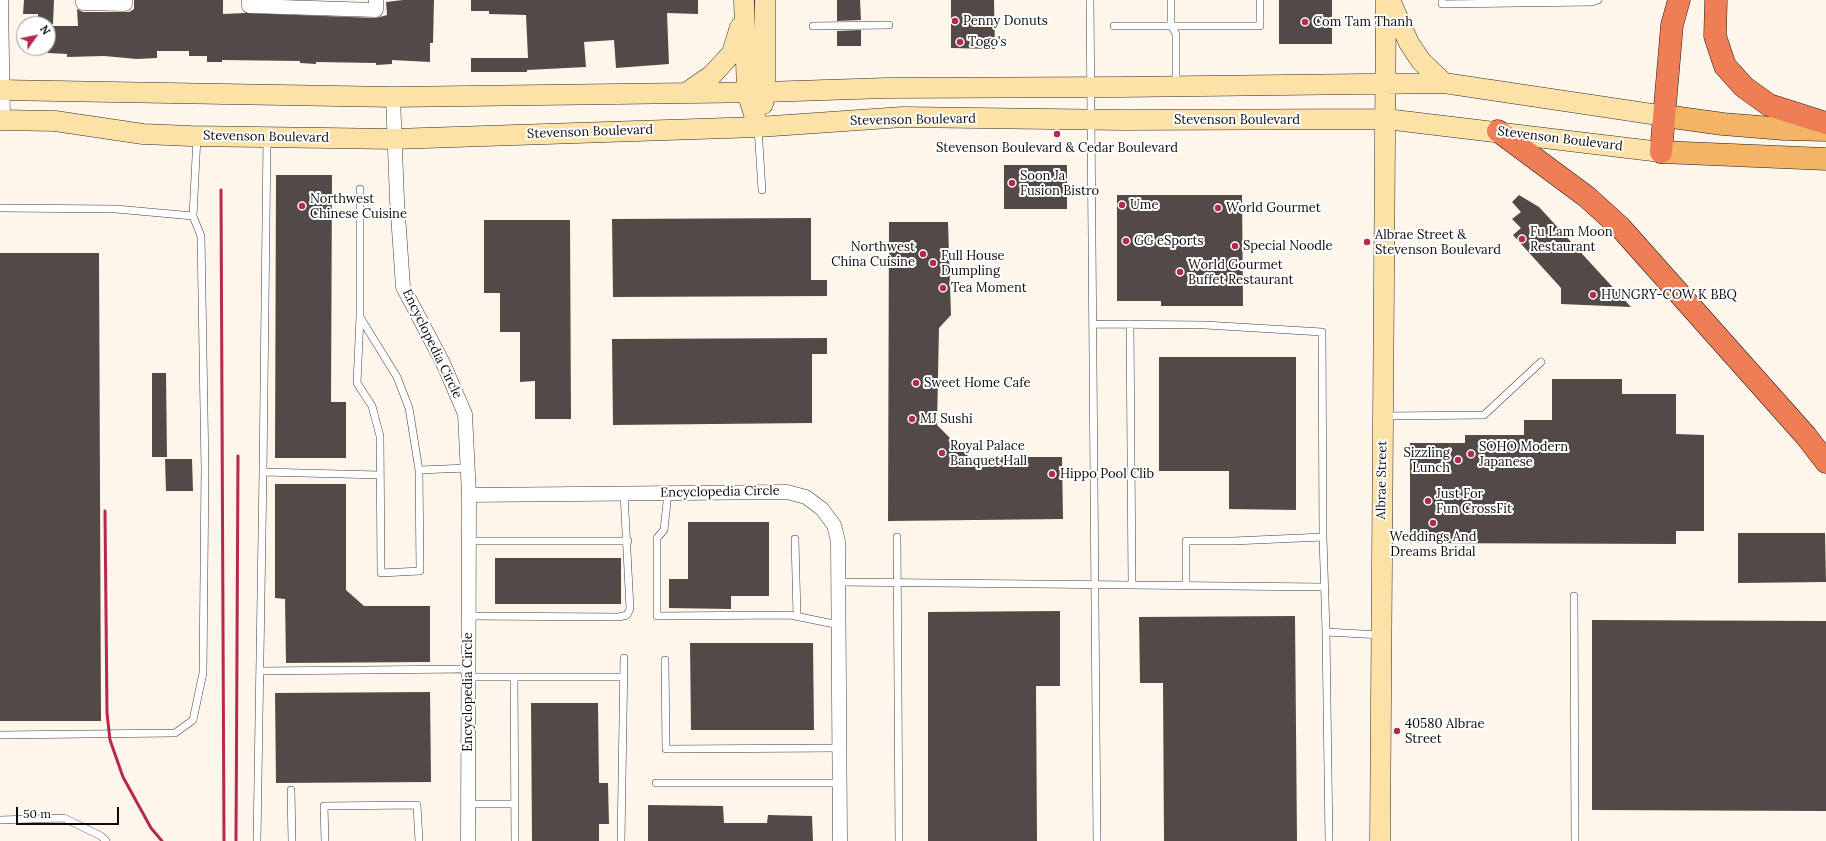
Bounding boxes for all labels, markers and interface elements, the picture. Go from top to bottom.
place label: Penny Donuts [963,13,1048,29]
place label: Com Tam Thanh [1313,14,1413,30]
north arrow [16,16,56,56]
marker: Penny Donuts [950,16,960,26]
marker: Com Tam Thanh [1300,17,1310,27]
text: N [37,23,53,37]
place label: Togo's [968,34,1007,50]
marker: Togo's [955,37,965,47]
street label: Stevenson Boulevard [850,111,976,129]
street label: Stevenson Boulevard [1174,112,1300,128]
street label: Stevenson Boulevard [527,122,653,142]
street label: Stevenson Boulevard [1496,124,1624,154]
street label: Stevenson Boulevard [203,128,329,146]
marker: Stevenson Boulevard & Cedar Boulevard [1052,129,1062,139]
place label: Stevenson Boulevard & Cedar Boulevard [936,140,1178,156]
place label: Soon Ja Fusion Bistro [1020,168,1099,199]
marker: Soon Ja Fusion Bistro [1007,178,1017,188]
place label: Northwest Chinese Cuisine [310,191,407,222]
place label: Ume [1130,197,1158,213]
marker: Ume [1117,200,1127,210]
place label: World Gourmet [1226,200,1321,216]
marker: Northwest Chinese Cuisine [297,201,307,211]
marker: World Gourmet [1213,203,1223,213]
place label: Fu Lam Moon Restaurant [1530,224,1613,255]
place label: Albrae Street & Stevenson Boulevard [1375,227,1501,258]
place label: GG eSports [1134,233,1203,249]
marker: Fu Lam Moon Restaurant [1517,234,1527,244]
marker: GG eSports [1121,236,1131,246]
marker: Albrae Street & Stevenson Boulevard [1362,237,1372,247]
place label: Special Noodle [1243,238,1333,254]
place label: Northwest China Cuisine [831,239,915,270]
marker: Special Noodle [1230,241,1240,251]
place label: Full House Dumpling [941,248,1005,279]
marker: Northwest China Cuisine [918,249,928,259]
place label: World Gourmet Buffet Restaurant [1188,257,1294,288]
marker: Full House Dumpling [928,258,938,268]
marker: World Gourmet Buffet Restaurant [1175,267,1185,277]
place label: Tea Moment [951,280,1027,296]
marker: Tea Moment [938,283,948,293]
street label: Encyclopedia Circle [399,287,465,401]
place label: HUNGRY-COW K BBQ [1601,287,1737,303]
marker: HUNGRY-COW K BBQ [1588,290,1598,300]
place label: Sweet Home Cafe [924,375,1031,391]
marker: Sweet Home Cafe [911,378,921,388]
place label: MJ Sushi [920,411,973,427]
marker: MJ Sushi [907,414,917,424]
place label: Royal Palace Banquet Hall [950,438,1027,469]
place label: SOHO Modern Japanese [1479,439,1568,470]
street label: Albrae Street [1374,440,1390,520]
place label: Sizzling Lunch [1404,445,1450,476]
marker: Royal Palace Banquet Hall [937,448,947,458]
marker: SOHO Modern Japanese [1466,449,1476,459]
marker: Sizzling Lunch [1453,455,1463,465]
place label: Hippo Pool Clib [1060,466,1154,482]
marker: Hippo Pool Clib [1047,469,1057,479]
street label: Encyclopedia Circle [660,483,780,501]
place label: Just For Fun CrossFit [1436,486,1512,517]
marker: Just For Fun CrossFit [1423,496,1433,506]
marker: Weddings And Dreams Bridal [1428,518,1438,528]
place label: Weddings And Dreams Bridal [1390,529,1476,560]
street label: Encyclopedia Circle [460,632,476,752]
place label: 40580 Albrae Street [1405,716,1485,747]
marker: 40580 Albrae Street [1392,726,1402,736]
scale bar [18,799,121,825]
text: 50 m [23,806,51,821]

